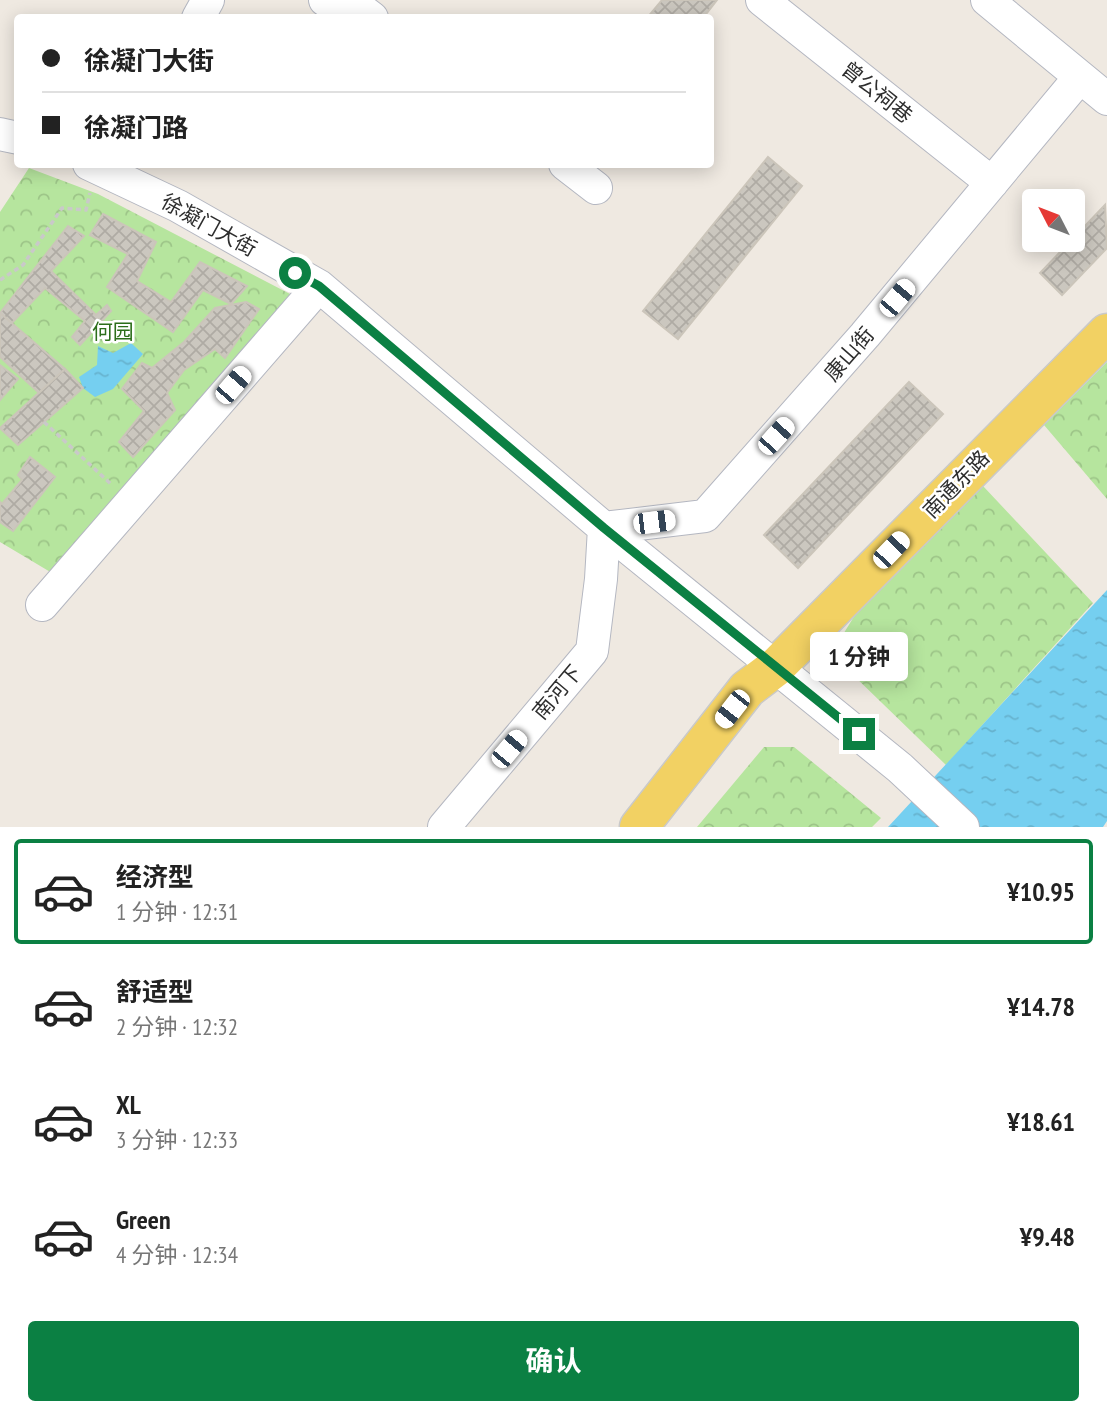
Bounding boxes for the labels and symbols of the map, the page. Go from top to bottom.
street label: 曾公祠巷 [836,55,918,129]
street label: 徐凝门大街 [157,188,261,262]
north arrow [1022,189,1085,252]
route start [279,257,311,289]
car [876,275,919,321]
park label: 何园 [92,318,134,345]
street label: 康山街 [818,321,880,387]
car [212,362,255,408]
car [755,413,798,459]
street label: 南通东路 [917,444,995,524]
car [632,509,677,535]
car [869,528,914,572]
callout: 1 分钟 [810,632,908,682]
street label: 南河下 [526,659,588,725]
car [711,686,754,732]
route end [843,718,875,750]
car [488,726,531,772]

